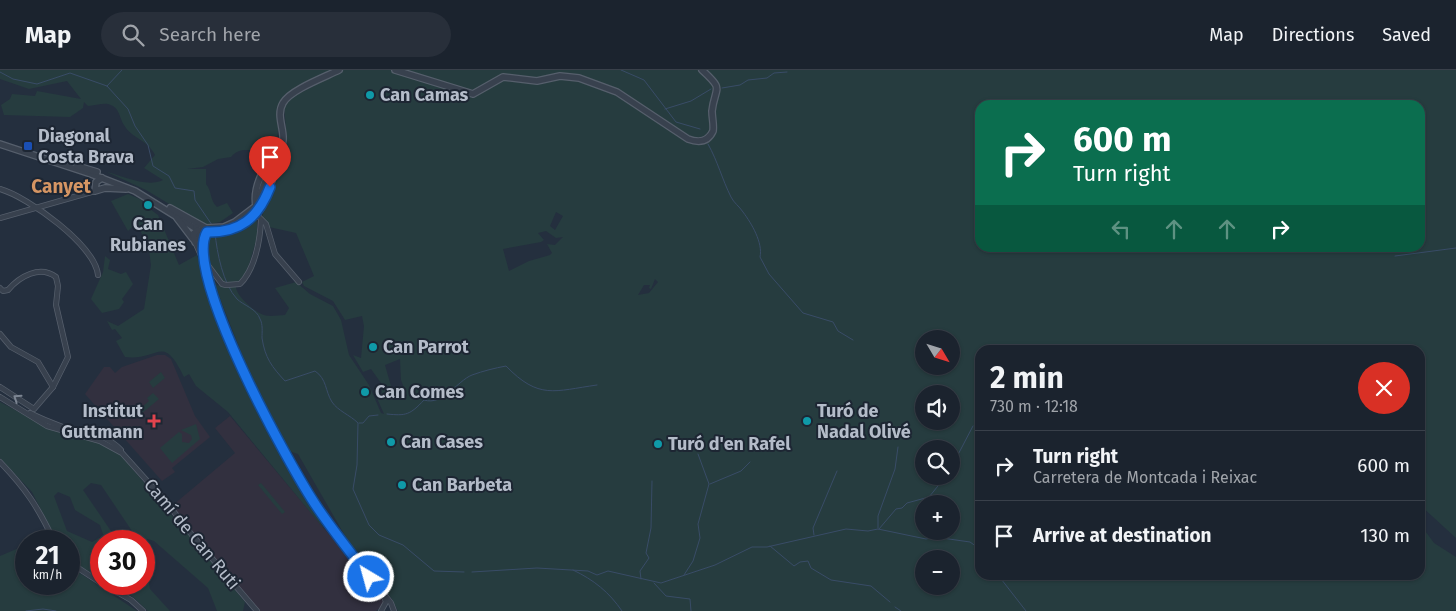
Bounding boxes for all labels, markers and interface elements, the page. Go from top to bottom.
search box [101,12,451,57]
text: Map [25,21,71,49]
icon: search [119,21,147,49]
text: Search here [159,23,261,46]
text: Map [1209,24,1244,46]
text: Directions [1272,24,1354,46]
text: Saved [1382,24,1431,46]
place label: Can Camas [380,84,469,106]
marker: Can Camas [364,89,376,101]
text: 600 m [1073,118,1172,160]
icon: right [990,120,1055,185]
place label: Diagonal Costa Brava [38,125,134,168]
pin [249,136,291,187]
marker: Diagonal Costa Brava [22,140,34,152]
icon: arrive [256,143,284,171]
text: Turn right [1073,160,1170,187]
district label: Canyet [31,175,91,198]
marker: Can Rubianes [142,199,154,211]
place label: Can Rubianes [110,213,186,256]
icon: left [1107,215,1135,243]
icon: ahead [1160,215,1188,243]
icon: ahead [1213,215,1241,243]
icon: right [1266,215,1294,243]
north arrow [915,330,960,375]
map controls [915,330,960,595]
place label: Can Parrot [383,336,470,358]
marker: Can Parrot [367,341,379,353]
text: 2 min [990,360,1064,396]
button: close [1358,362,1410,414]
place label: Can Comes [375,381,464,403]
button: sound [915,385,960,430]
marker: Can Comes [359,386,371,398]
one-way arrow [13,395,23,404]
text: 730 m · 12:18 [990,397,1078,416]
place label: Institut Guttmann [61,400,144,443]
place label: Turó de Nadal Olivé [817,400,911,443]
marker: Institut Guttmann [147,414,161,428]
marker: Turó de Nadal Olivé [801,415,813,427]
place label: Can Cases [401,431,483,453]
place label: Turó d'en Rafel [668,433,791,455]
marker: Can Cases [385,436,397,448]
marker: Turó d'en Rafel [652,438,664,450]
button: search [915,440,960,485]
text: Turn right [1033,445,1118,468]
icon: right [990,452,1018,480]
text: 600 m [1357,454,1410,477]
text: Carretera de Montcada i Reixac [1033,468,1257,487]
street label: Camí de Can Ruti [139,474,245,594]
place label: Can Barbeta [412,474,512,496]
marker: Can Barbeta [396,479,408,491]
button: + [915,495,960,540]
icon: arrive [990,522,1018,550]
text: Arrive at destination [1033,524,1212,547]
text: 130 m [1360,524,1410,547]
speed limit sign: 30 [90,530,155,595]
text: 21 [36,541,59,571]
position arrow [342,550,394,602]
button: − [915,550,960,595]
text: km/h [33,568,62,582]

